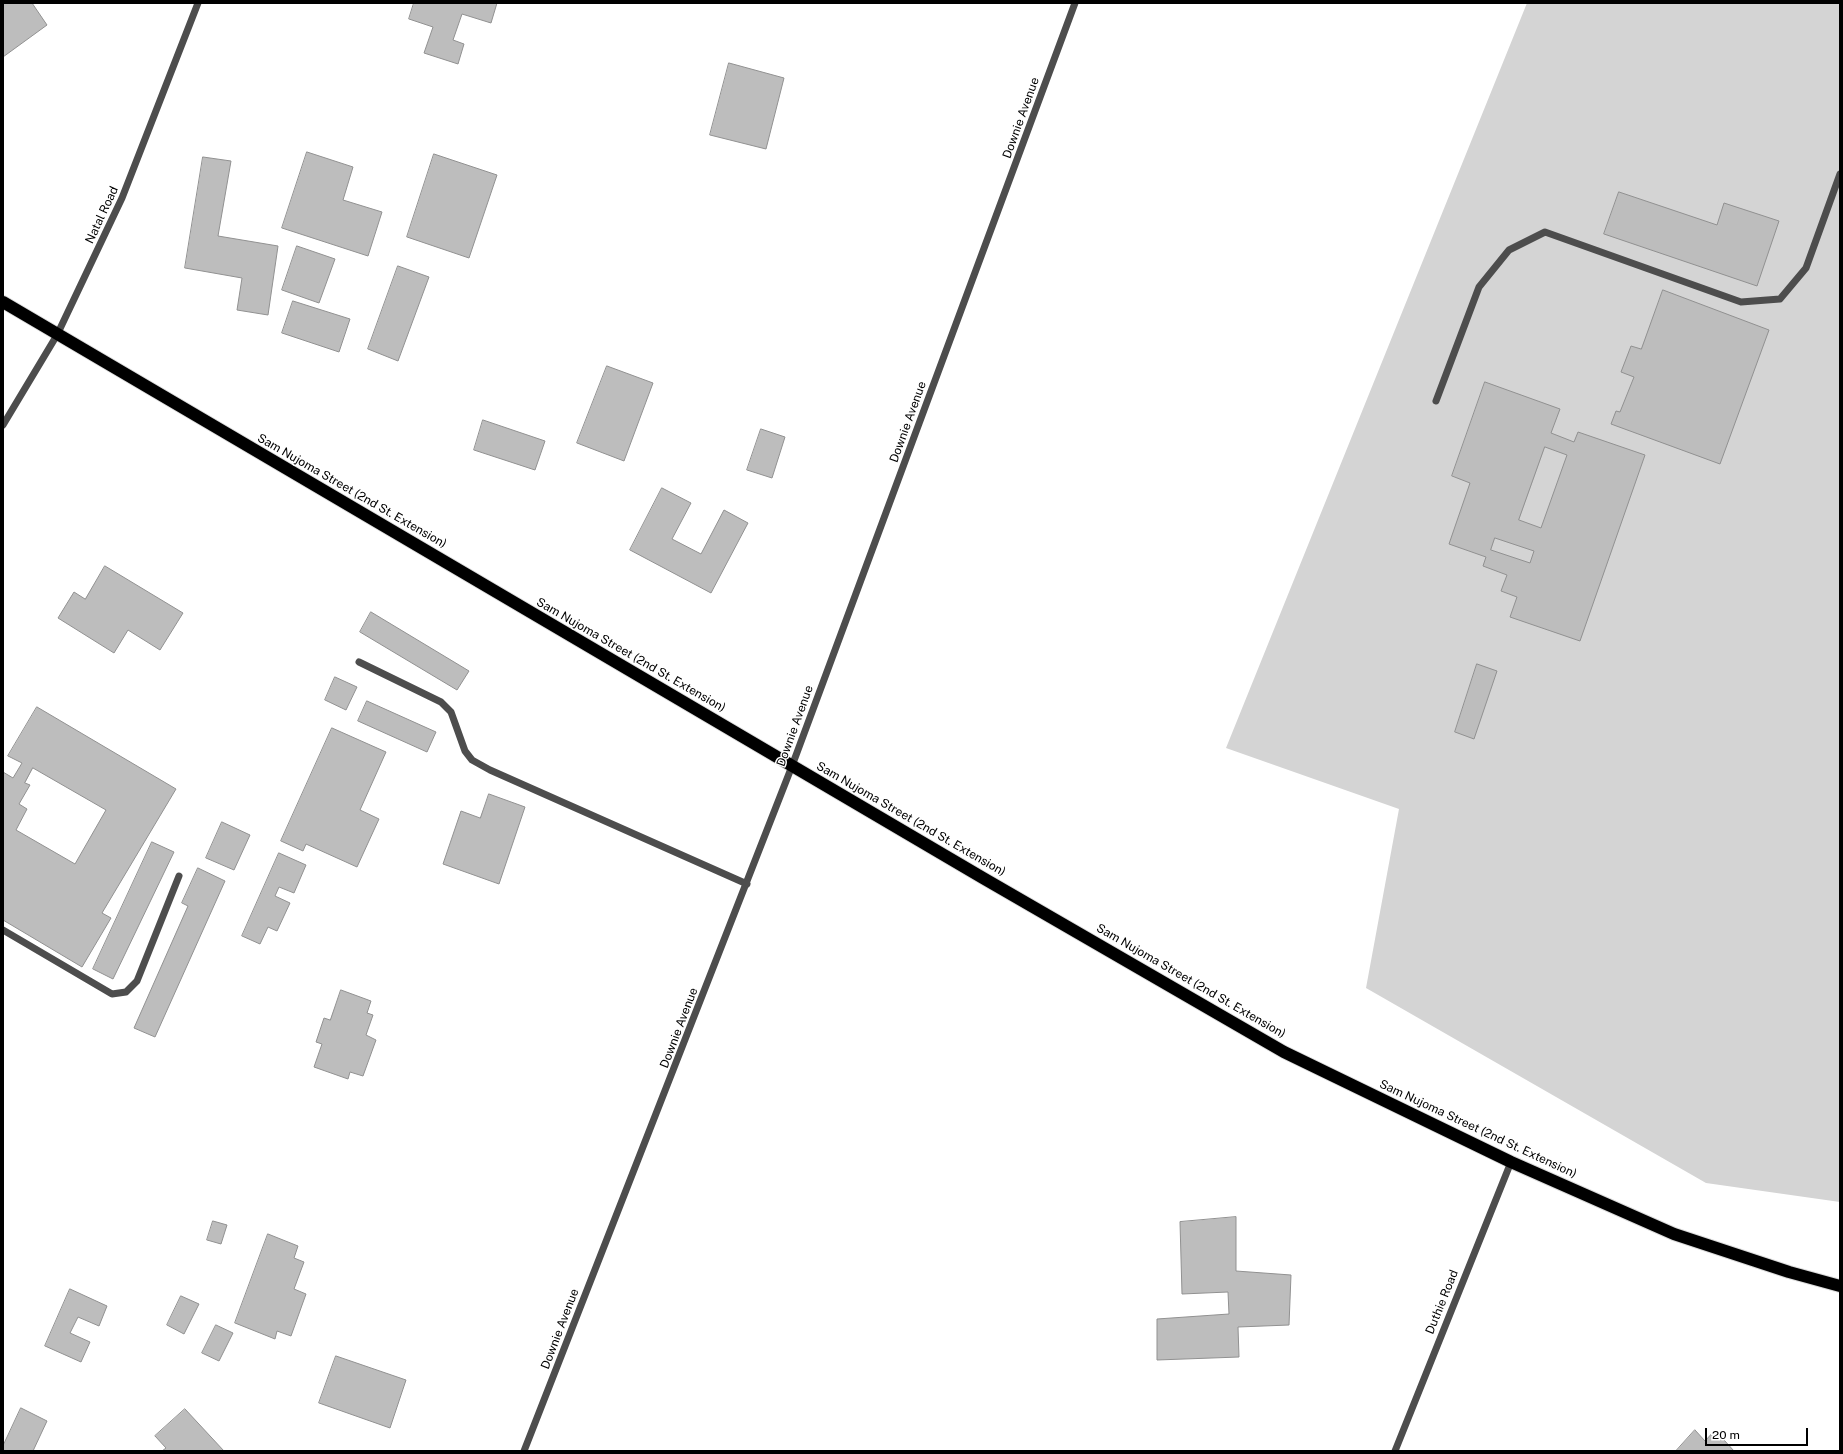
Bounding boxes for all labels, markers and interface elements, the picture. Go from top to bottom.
street label: Downie Avenue [1000,76,1042,160]
street label: Natal Road [82,184,122,246]
street label: Downie Avenue [887,380,929,464]
street label: Sam Nujoma Street (2nd St. Extension) [255,431,449,551]
street label: Sam Nujoma Street (2nd St. Extension) [534,595,728,715]
street label: Downie Avenue [774,684,816,768]
street label: Sam Nujoma Street (2nd St. Extension) [814,759,1008,879]
street label: Sam Nujoma Street (2nd St. Extension) [1094,921,1288,1041]
street label: Downie Avenue [657,986,701,1070]
street label: Sam Nujoma Street (2nd St. Extension) [1377,1077,1579,1181]
street label: Duthie Road [1423,1268,1461,1336]
street label: Downie Avenue [538,1287,582,1371]
scale bar [1707,1420,1810,1446]
text: 20 m [1712,1428,1740,1442]

